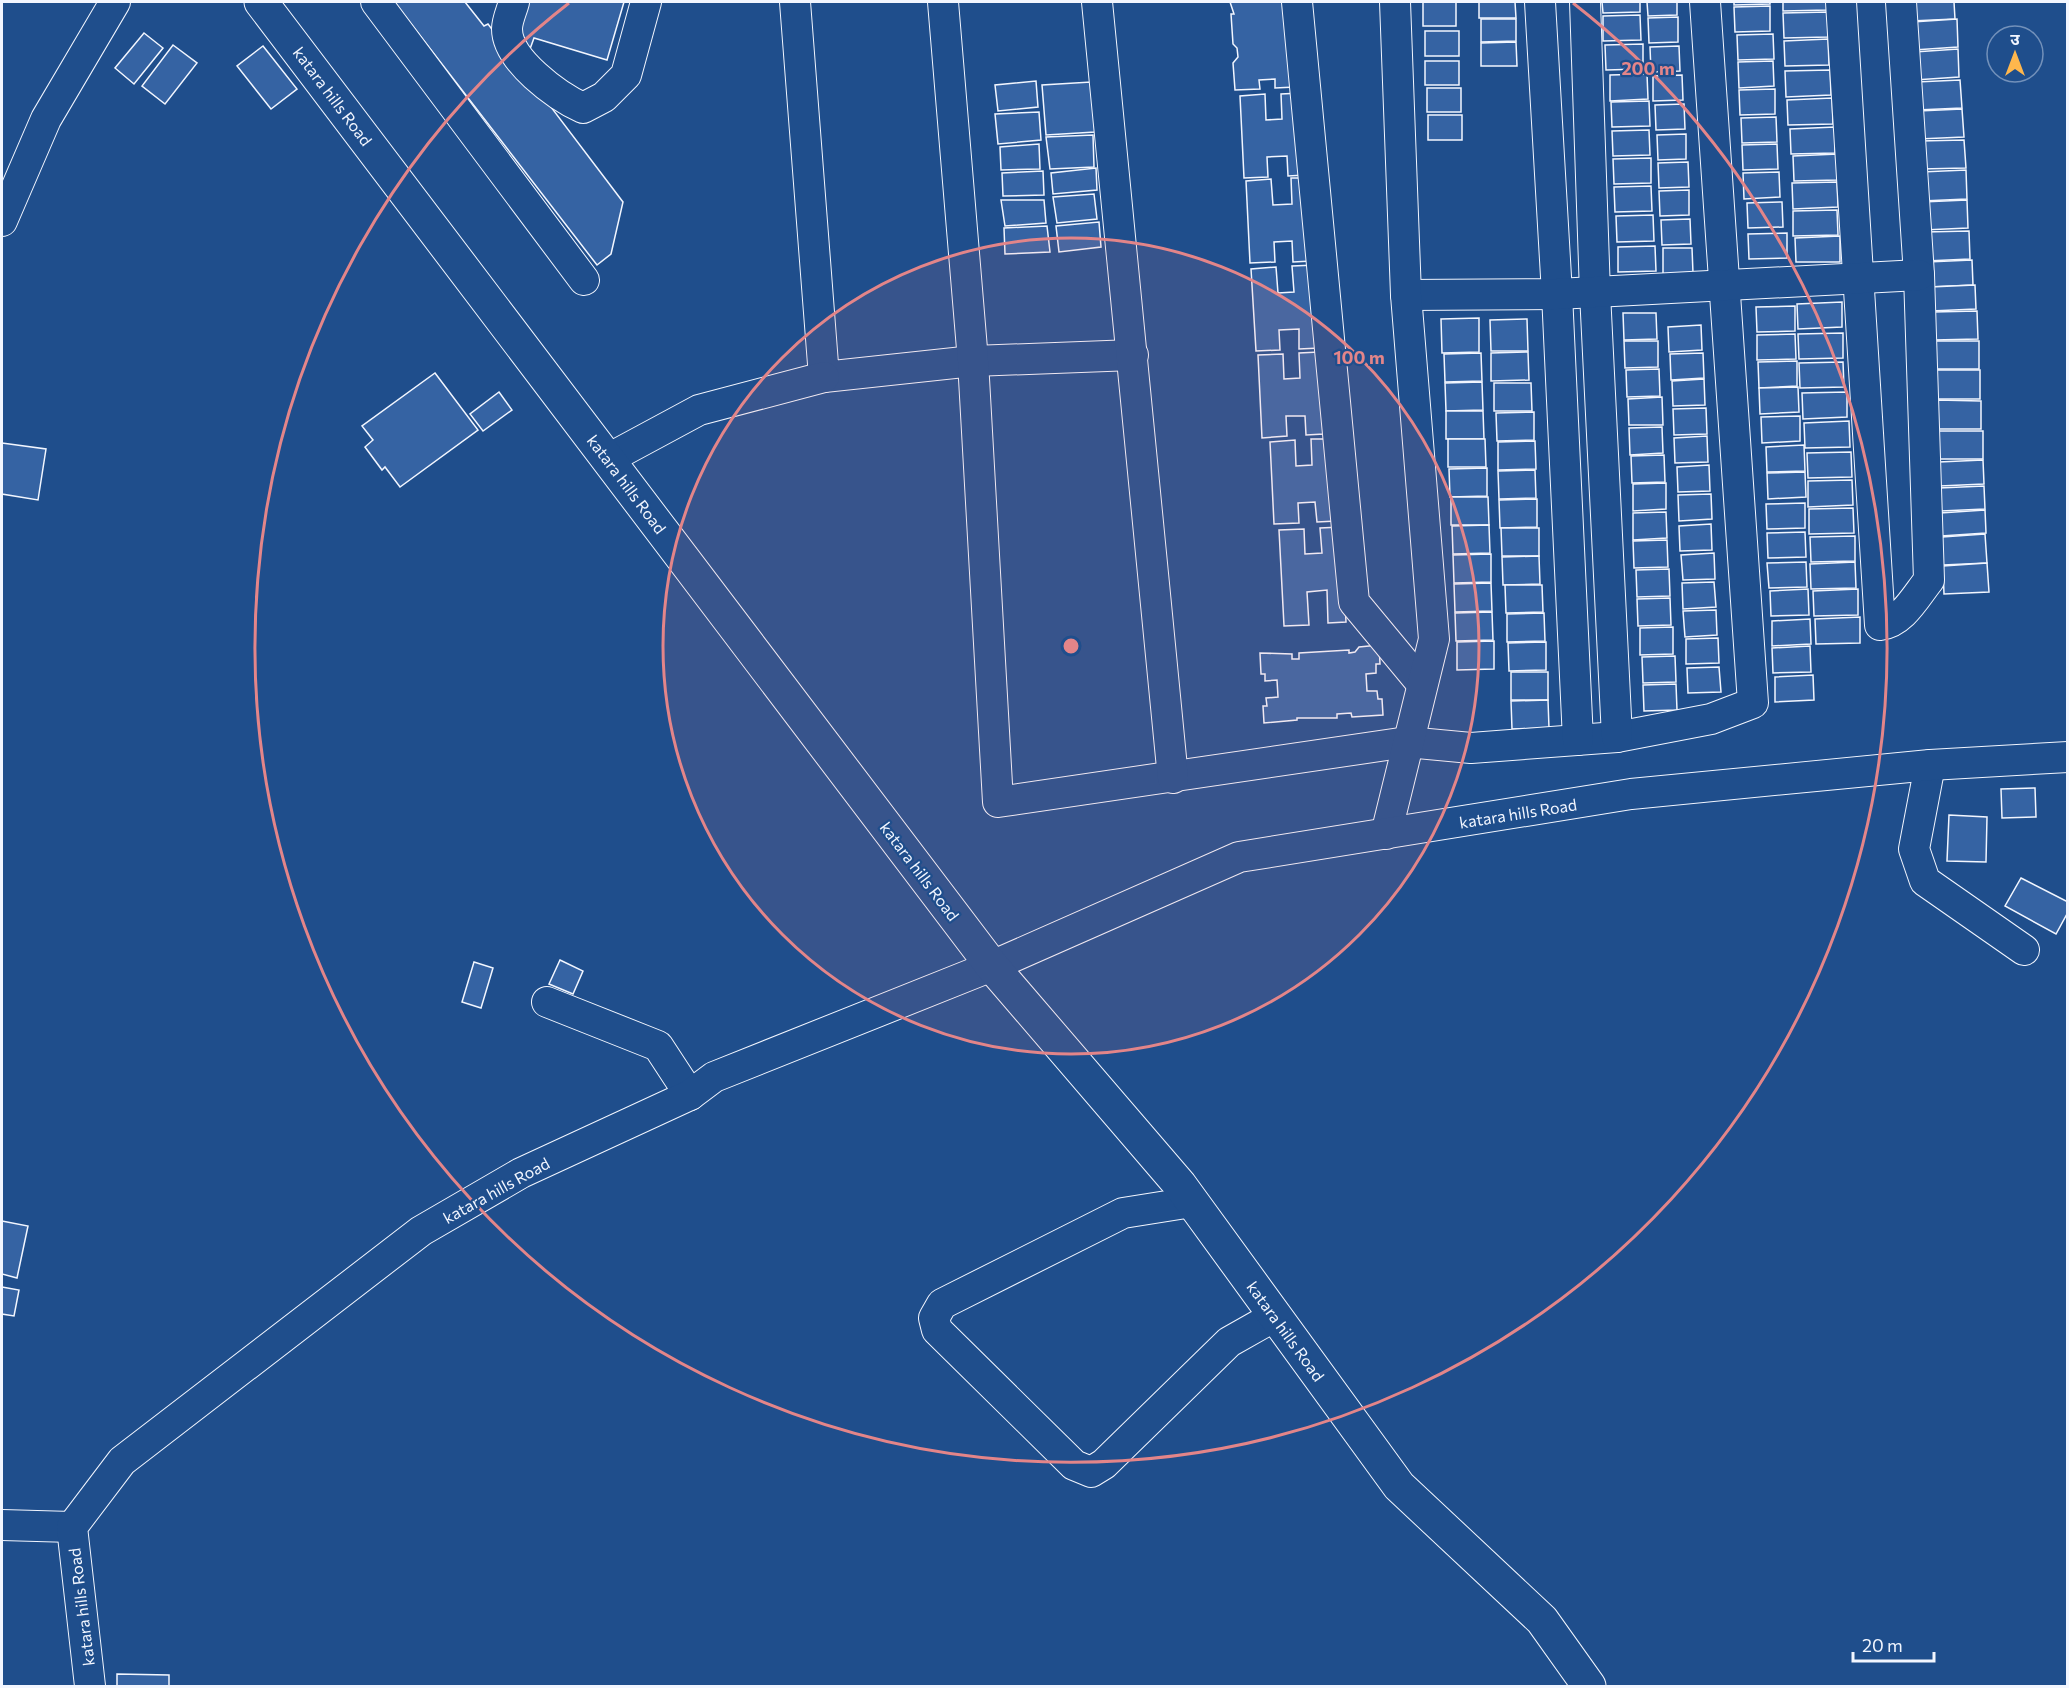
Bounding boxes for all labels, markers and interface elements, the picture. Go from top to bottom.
north arrow [1985,24,2045,84]
text: उ [2010,29,2020,48]
street label: katara hills Road [290,43,376,149]
text: 200 m [1621,57,1675,79]
text: 100 m [1333,346,1385,368]
street label: katara hills Road [584,431,670,537]
centre of rings [1061,636,1081,656]
street label: katara hills Road [1458,794,1578,832]
street label: katara hills Road [877,818,963,924]
street label: katara hills Road [439,1153,553,1227]
street label: katara hills Road [1243,1277,1329,1385]
street label: katara hills Road [64,1547,98,1667]
scale bar [1853,1625,1934,1663]
text: 20 m [1862,1634,1903,1656]

